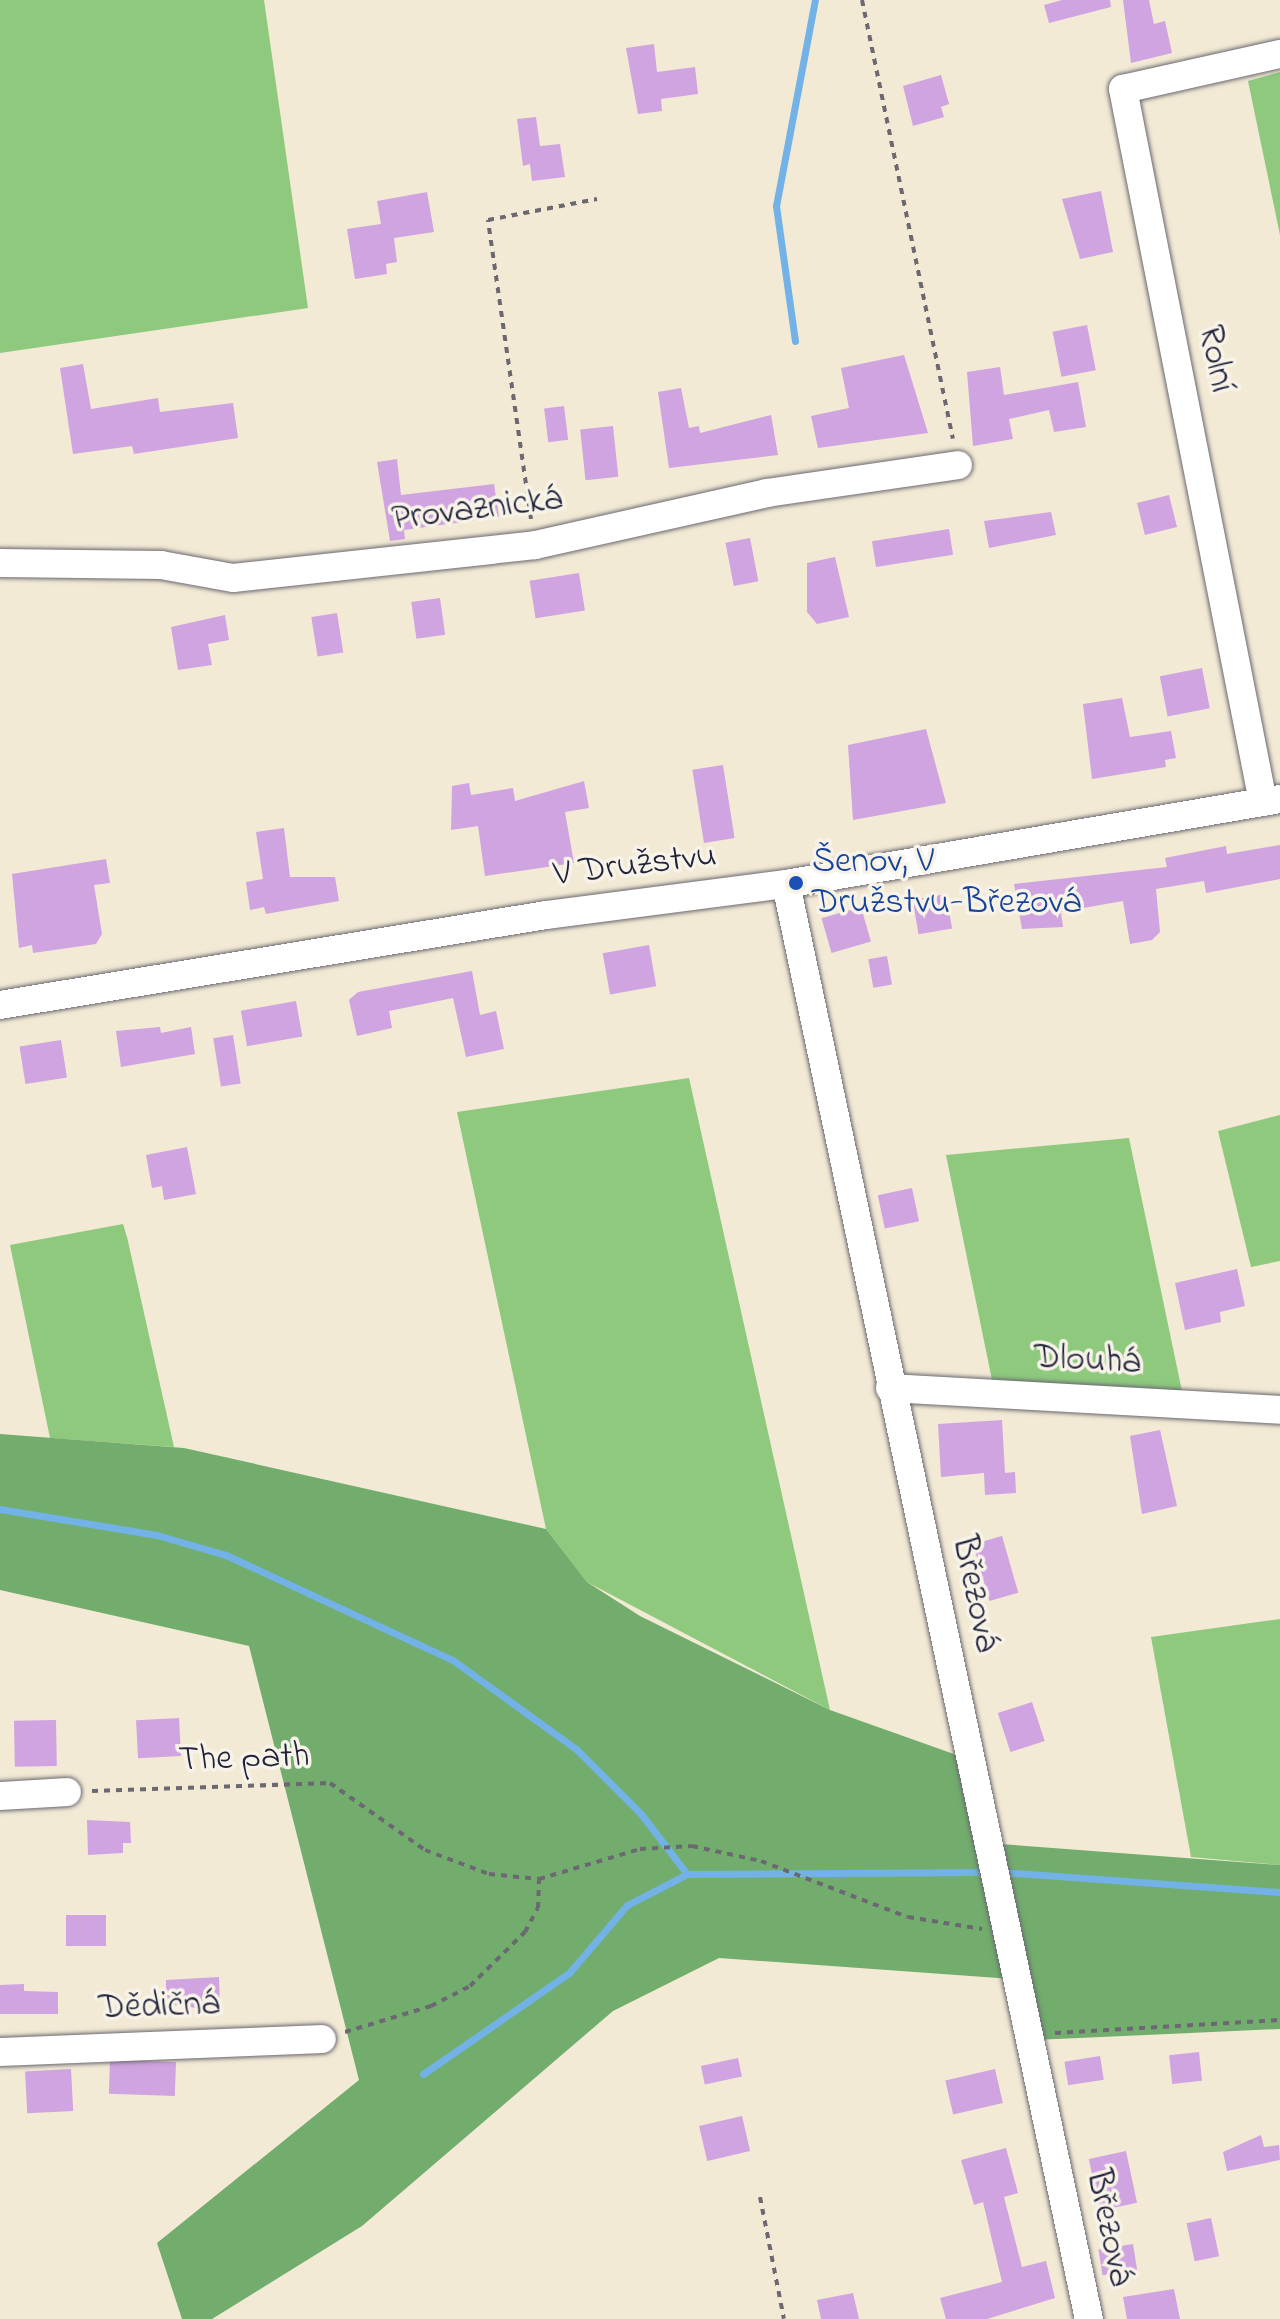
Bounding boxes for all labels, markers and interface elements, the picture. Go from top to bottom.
street label: Rolní [1187,322,1243,396]
street label: Provaznická [389,478,565,542]
street label: V Družstvu [551,835,719,897]
place label: Šenov, V Družstvu-Březová [812,840,1081,925]
marker: Šenov, V Družstvu-Březová [787,874,805,892]
street label: Dlouhá [1032,1337,1142,1385]
street label: Březová [941,1532,1007,1656]
street label: The path [178,1735,310,1783]
street label: Dědičná [98,1983,220,2031]
street label: Březová [1075,2166,1141,2290]

